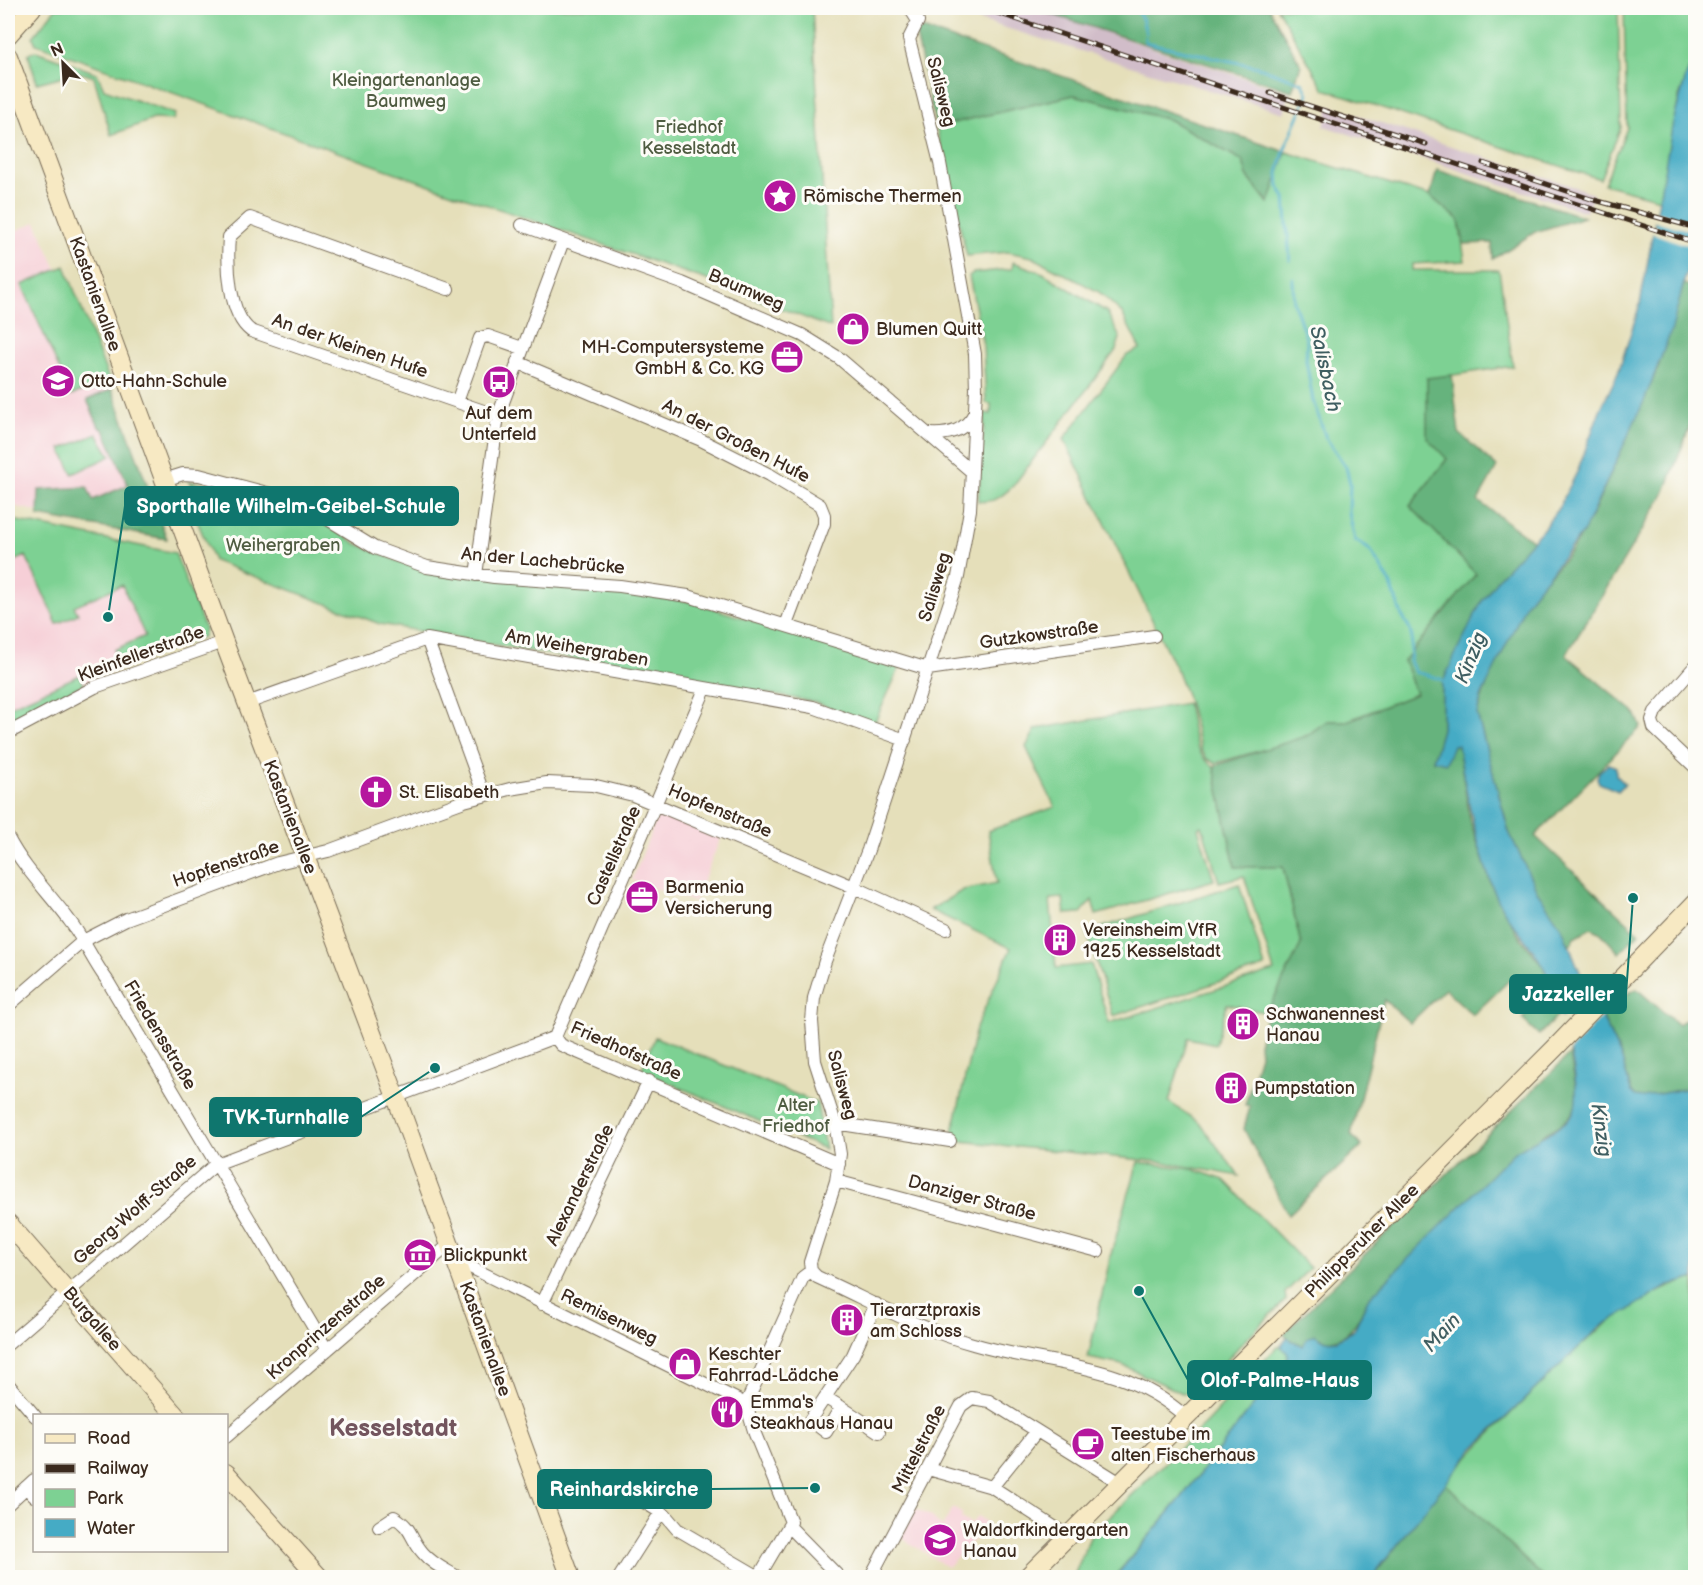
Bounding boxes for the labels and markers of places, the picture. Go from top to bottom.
place icon: Römische Thermen [762,178,798,214]
place label: Römische Thermen [803,186,962,207]
shop icon: Blumen Quitt [835,311,871,347]
place label: Blumen Quitt [876,319,983,340]
place label: MH-Computersysteme GmbH & Co. KG [581,337,764,379]
office icon: MH-Computersysteme GmbH & Co. KG [769,339,805,375]
school or university icon: Otto-Hahn-Schule [40,363,76,399]
bus stop icon: Auf dem Unterfeld [481,364,517,400]
place label: Otto-Hahn-Schule [81,371,227,392]
place label: Auf dem Unterfeld [461,403,537,445]
callout: Sporthalle Wilhelm-Geibel-Schule [125,487,458,525]
church icon: St. Elisabeth [358,774,394,810]
place label: St. Elisabeth [399,782,499,803]
place label: Barmenia Versicherung [665,877,772,919]
office icon: Barmenia Versicherung [624,879,660,915]
place label: Vereinsheim VfR 1925 Kesselstadt [1083,920,1221,962]
building icon: Vereinsheim VfR 1925 Kesselstadt [1042,922,1078,958]
callout: Jazzkeller [1510,975,1626,1013]
place label: Schwanennest Hanau [1266,1004,1385,1046]
building icon: Schwanennest Hanau [1225,1006,1261,1042]
building icon: Pumpstation [1213,1070,1249,1106]
place label: Pumpstation [1254,1078,1355,1099]
callout: TVK-Turnhalle [210,1098,361,1136]
museum icon: Blickpunkt [402,1237,438,1273]
place label: Blickpunkt [443,1245,528,1266]
place label: Tierarztpraxis am Schloss [870,1300,981,1342]
building icon: Tierarztpraxis am Schloss [829,1302,865,1338]
place label: Keschter Fahrrad-Lädche [708,1344,839,1386]
shop icon: Keschter Fahrrad-Lädche [667,1346,703,1382]
callout: Olof-Palme-Haus [1188,1361,1371,1399]
place label: Emma's Steakhaus Hanau [750,1392,893,1434]
restaurant icon: Emma's Steakhaus Hanau [709,1394,745,1430]
place label: Teestube im alten Fischerhaus [1111,1424,1256,1466]
cafe icon: Teestube im alten Fischerhaus [1070,1426,1106,1462]
callout: Reinhardskirche [538,1470,711,1508]
place label: Waldorfkindergarten Hanau [963,1520,1129,1562]
school or university icon: Waldorfkindergarten Hanau [922,1522,958,1558]

